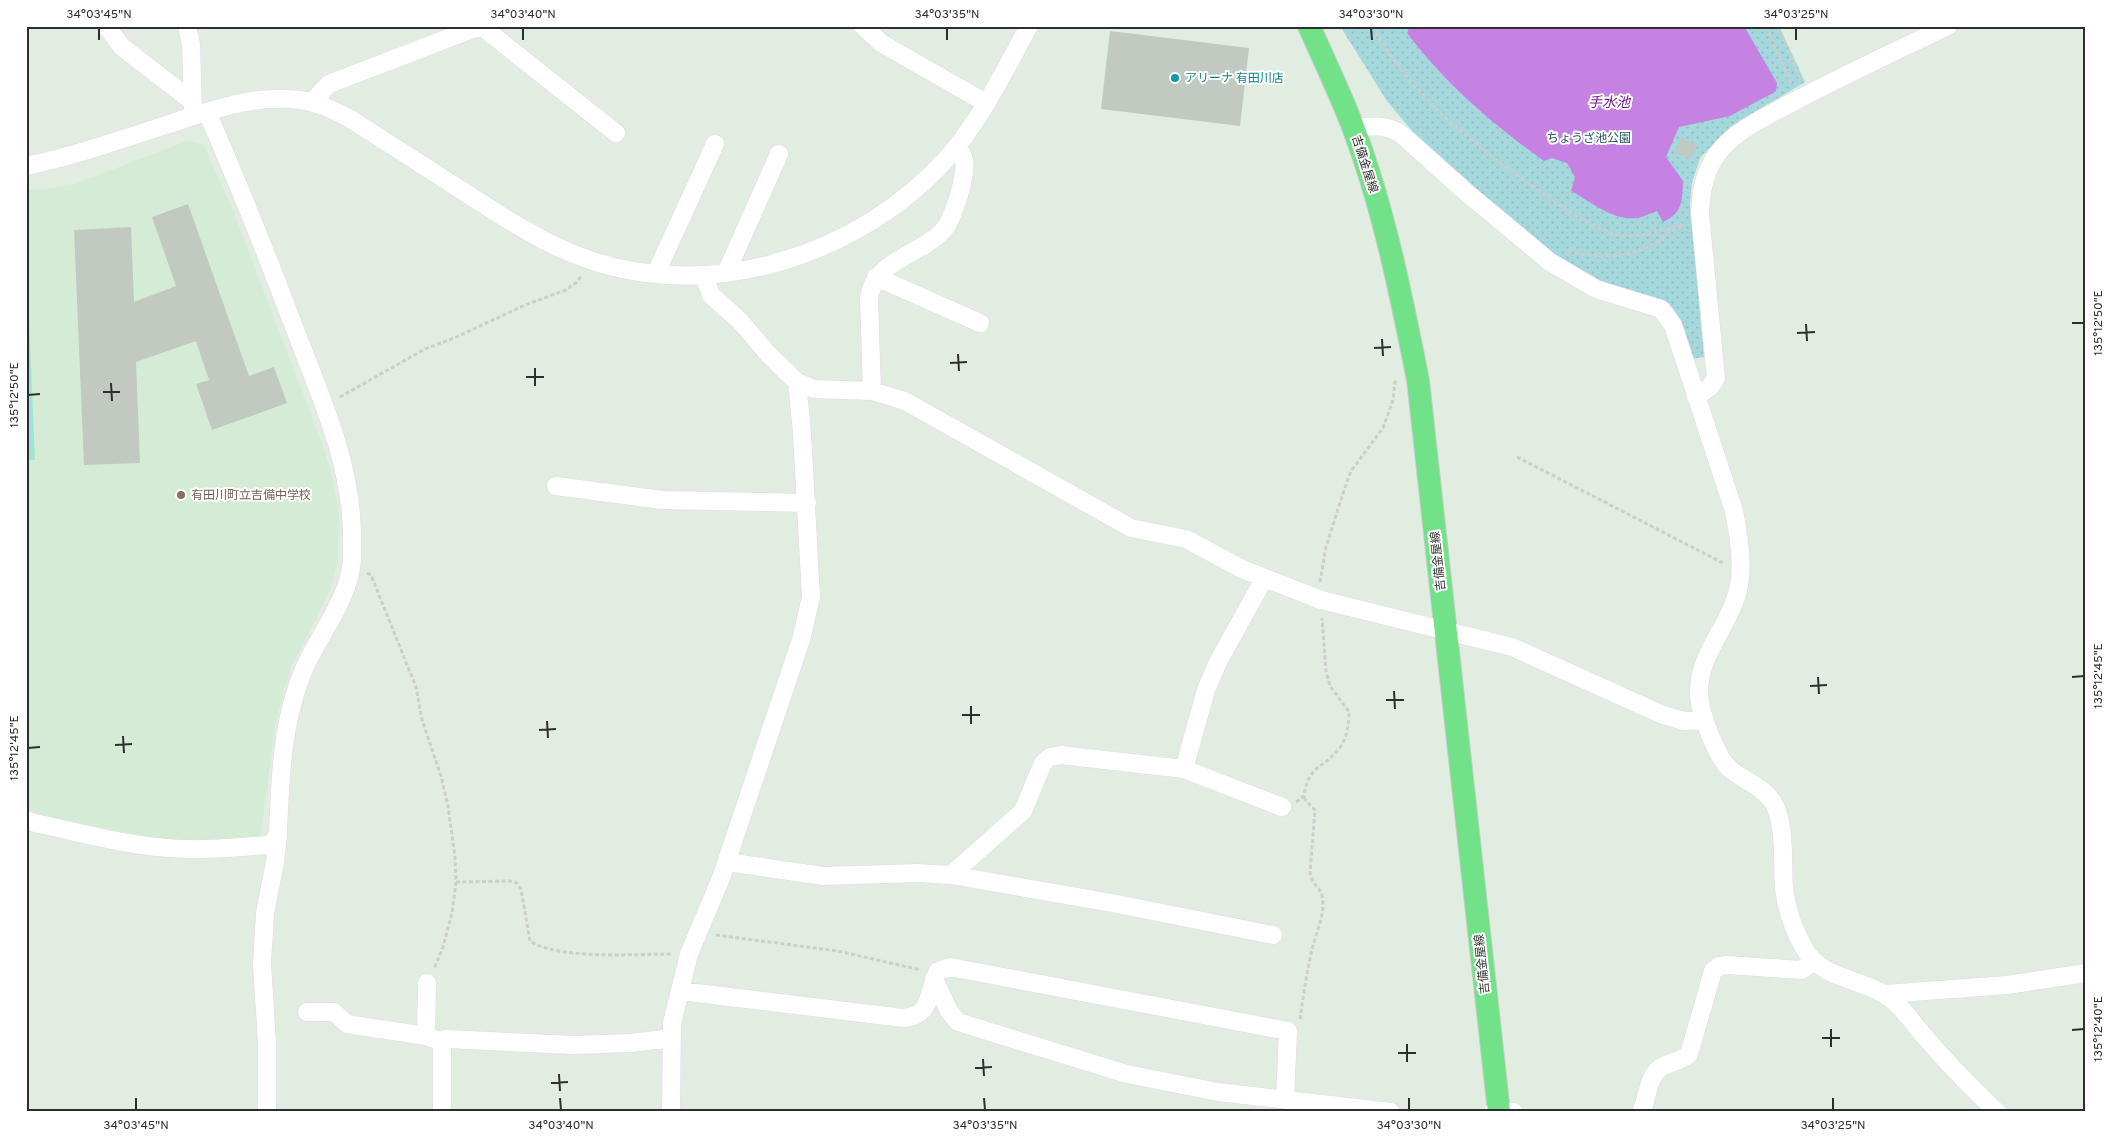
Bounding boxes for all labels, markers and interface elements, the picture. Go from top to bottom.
text: 34°03'45"N [66,7,132,23]
text: 34°03'40"N [490,7,556,23]
text: 34°03'35"N [914,7,980,23]
text: 34°03'30"N [1338,7,1404,23]
text: 34°03'25"N [1763,7,1829,23]
place label: アリーナ 有田川店 [1185,71,1284,87]
marker: アリーナ 有田川店 [1169,72,1181,84]
water label: 手水池 [1588,95,1632,112]
park label: ちょうざ池公園 [1547,131,1631,147]
street label: 吉備金屋線 [1347,133,1381,195]
text: 135°12'50"E [2091,290,2107,356]
text: 135°12'50"E [7,362,23,428]
place label: 有田川町立吉備中学校 [191,488,311,504]
marker: 有田川町立吉備中学校 [175,489,187,501]
street label: 吉備金屋線 [1428,530,1450,592]
text: 135°12'45"E [2091,643,2107,709]
text: 135°12'45"E [7,715,23,781]
street label: 吉備金屋線 [1472,933,1494,995]
text: 135°12'40"E [2091,996,2107,1062]
text: 34°03'45"N [103,1118,169,1134]
text: 34°03'40"N [528,1118,594,1134]
text: 34°03'35"N [952,1118,1018,1134]
text: 34°03'30"N [1376,1118,1442,1134]
text: 34°03'25"N [1800,1118,1866,1134]

